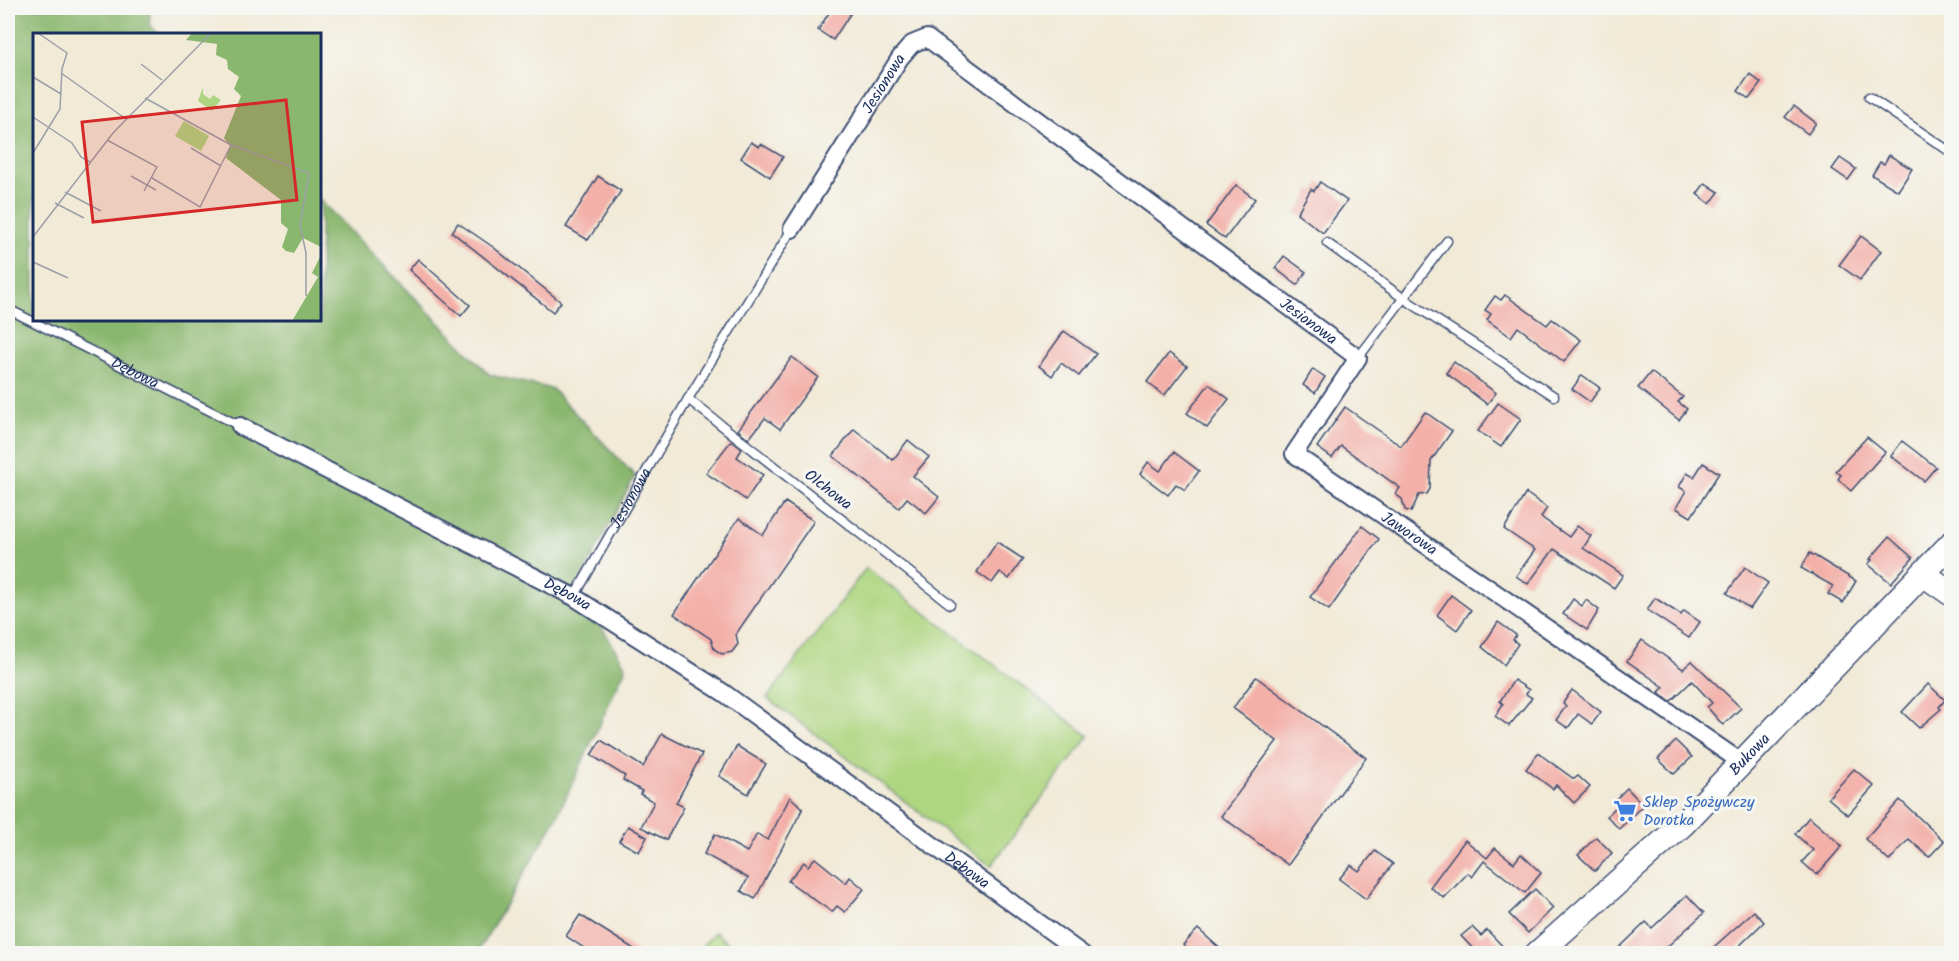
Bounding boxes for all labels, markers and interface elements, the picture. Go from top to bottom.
inset map [33,33,321,321]
street label: Jesionowa [855,49,912,118]
street label: Jesionowa [1274,291,1343,351]
street label: Dębowa [106,350,163,396]
street label: Jesionowa [603,463,658,533]
street label: Olchowa [799,463,857,517]
street label: Jaworowa [1376,505,1443,562]
street label: Dębowa [539,571,596,617]
street label: Bukowa [1723,727,1776,781]
place label: Sklep Spożywczy Dorotka [1643,790,1755,833]
supermarket icon: Sklep Spożywczy Dorotka [1612,798,1638,824]
street label: Dębowa [939,845,995,895]

